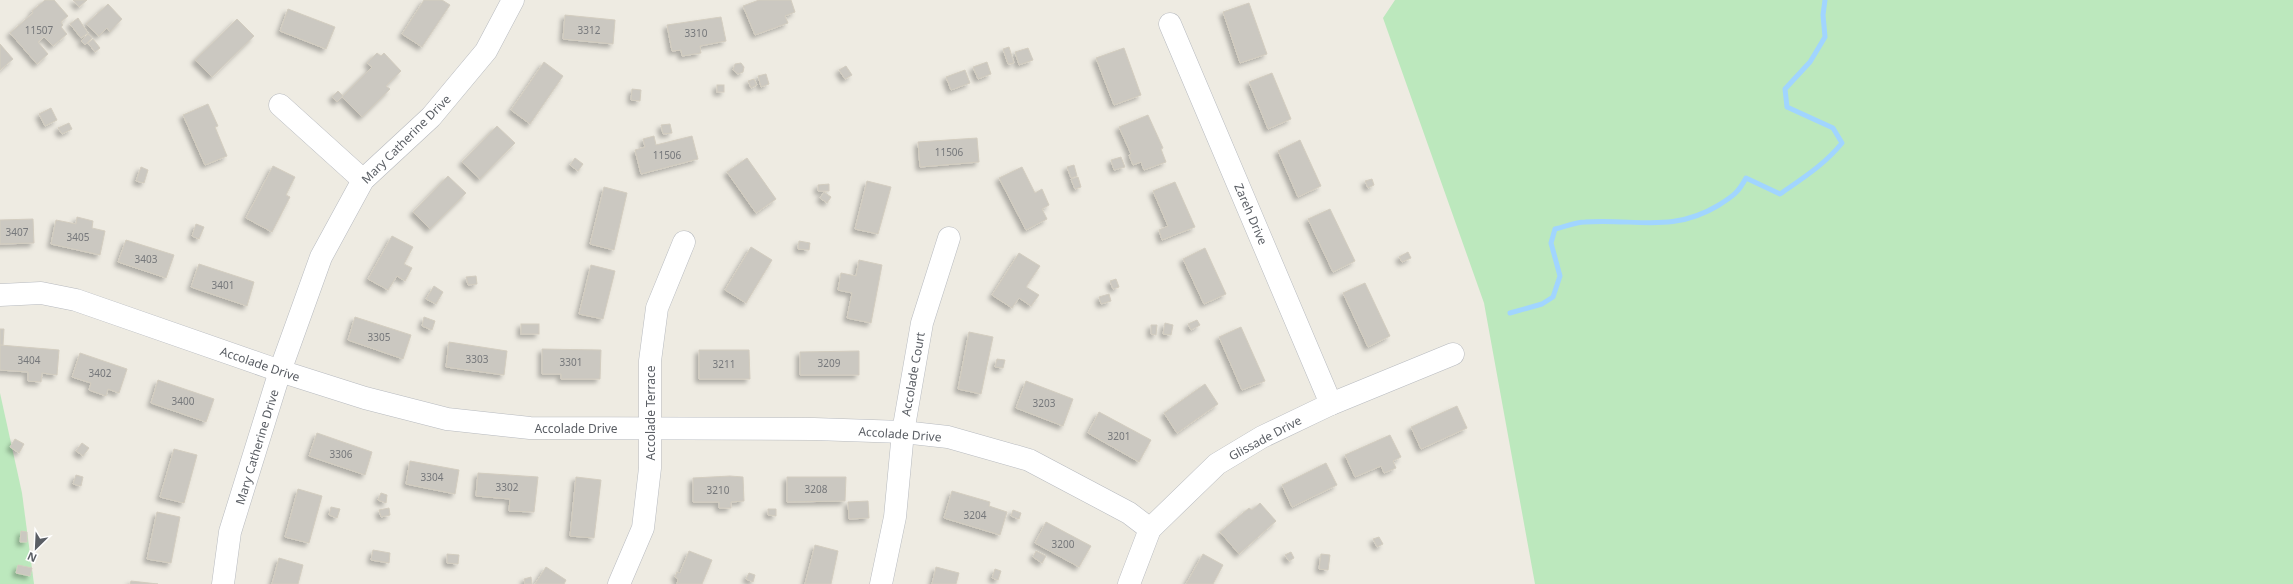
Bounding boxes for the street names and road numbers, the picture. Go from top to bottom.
street label: Mary Catherine Drive [358,91,454,187]
street label: Zareh Drive [1230,181,1272,248]
street label: Accolade Court [897,330,929,417]
street label: Accolade Drive [218,342,302,386]
street label: Accolade Terrace [642,365,659,461]
street label: Mary Catherine Drive [231,387,283,507]
street label: Glissade Drive [1226,412,1305,464]
street label: Accolade Drive [534,420,618,437]
street label: Accolade Drive [858,423,942,445]

